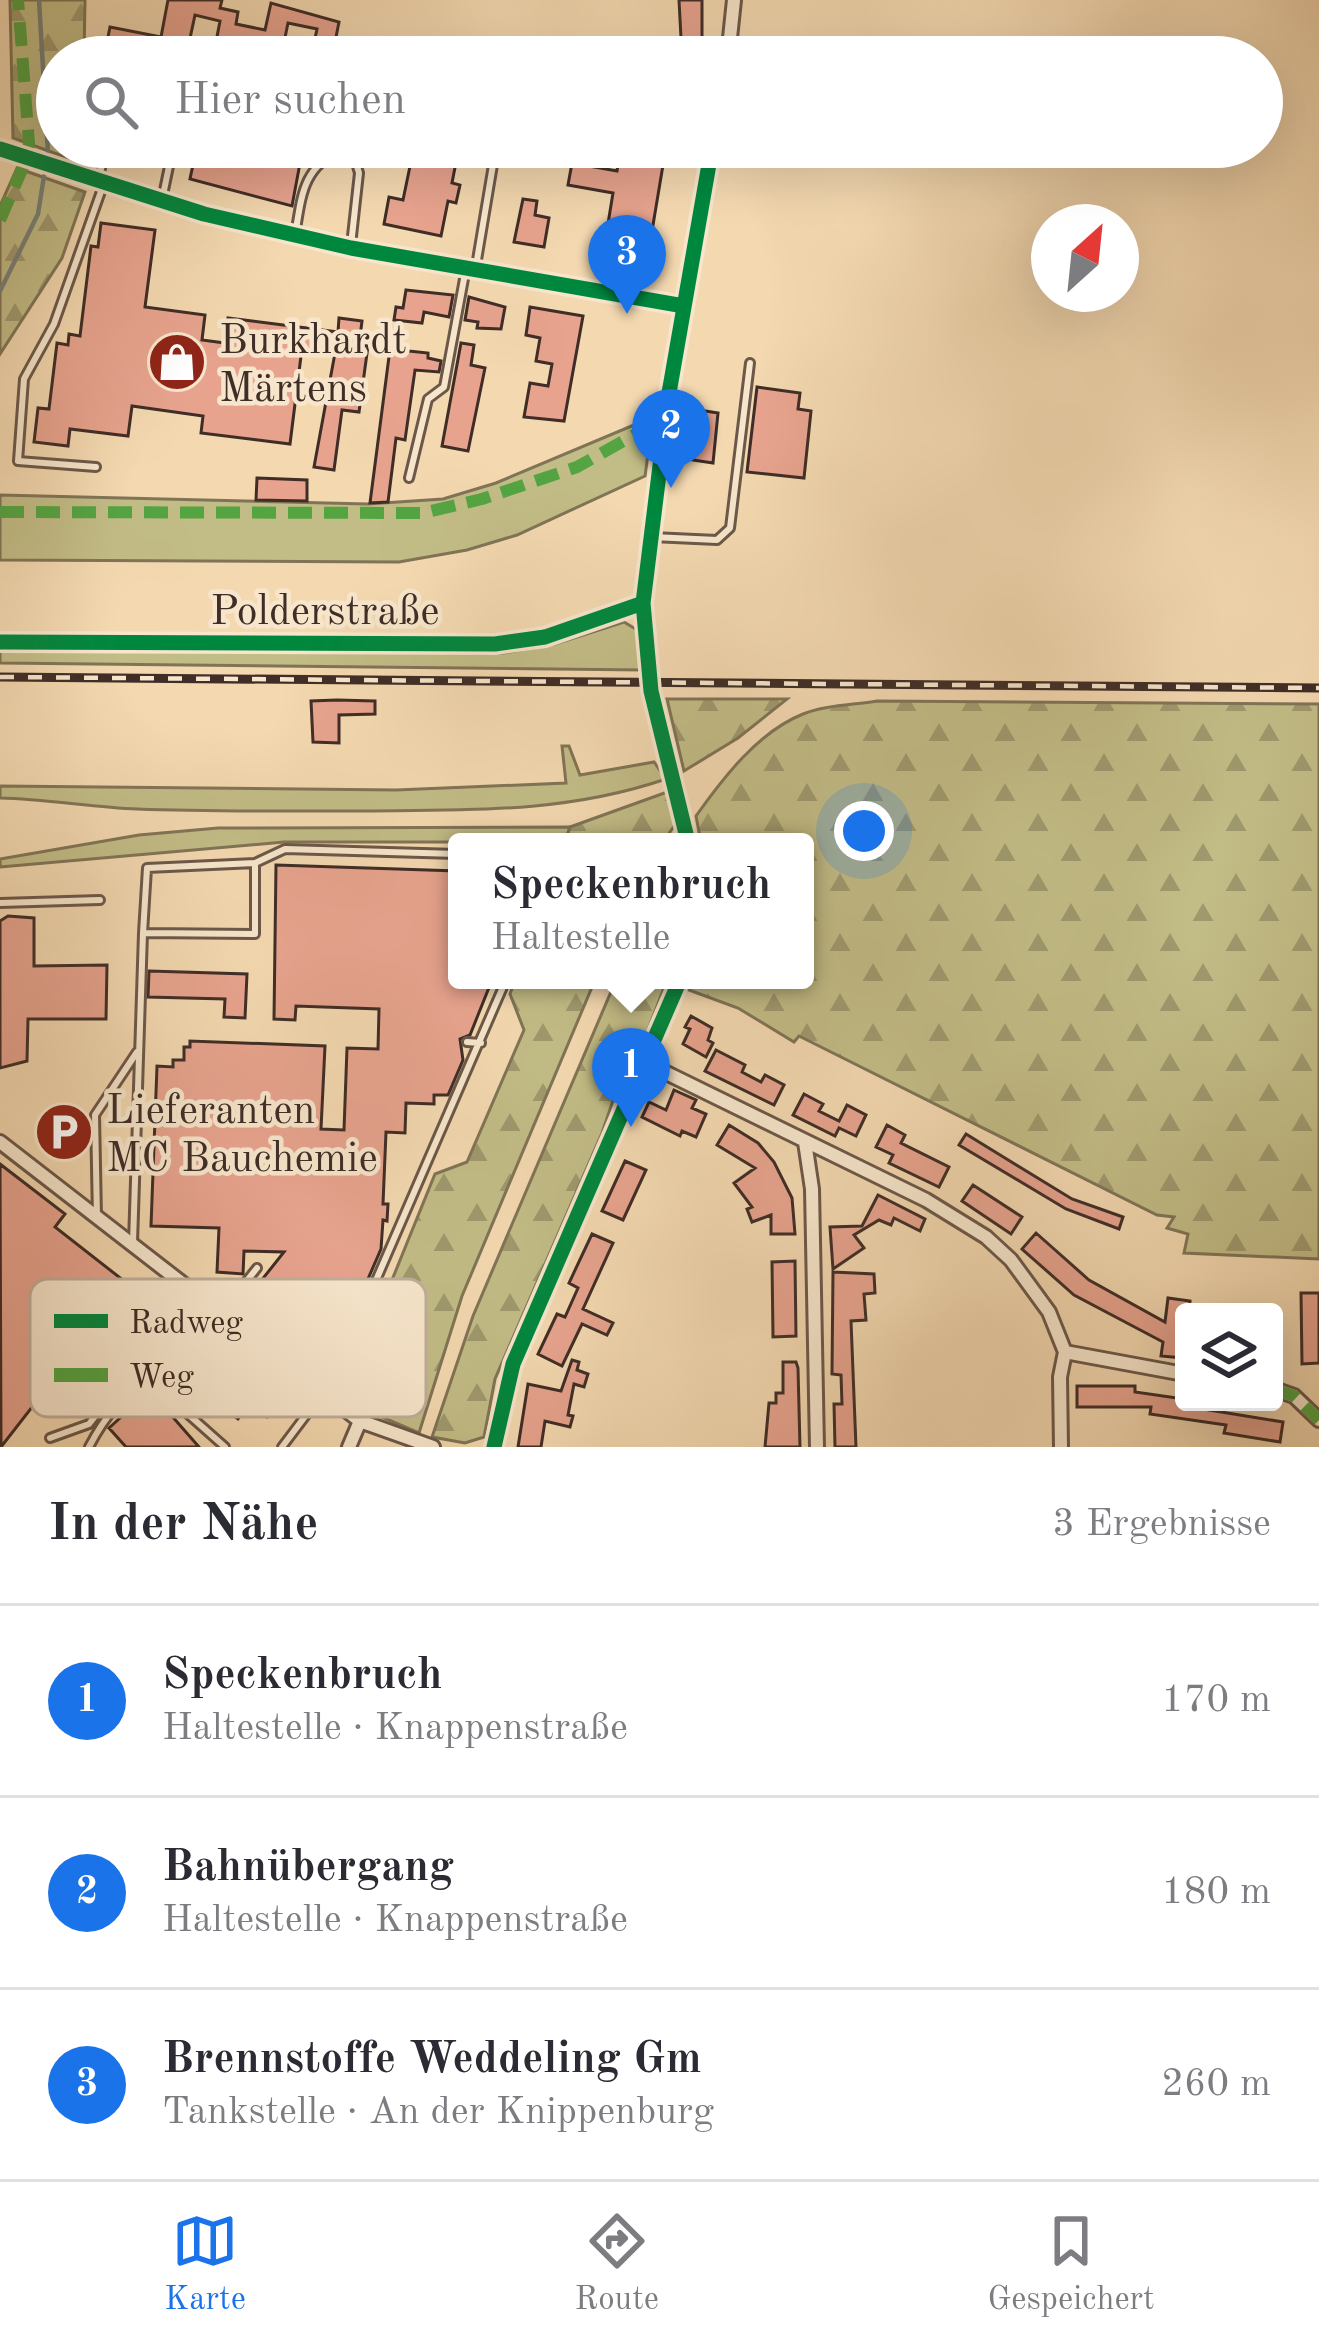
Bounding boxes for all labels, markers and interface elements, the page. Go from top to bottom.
search box [36,36,1283,168]
icon: search [78,69,144,135]
text: Hier suchen [174,79,406,124]
north arrow [1031,204,1139,312]
pin: 3 [588,215,666,314]
place label: Burkhardt Märtens [219,321,407,411]
shop icon: Burkhardt Märtens [146,331,208,393]
pin: 2 [632,389,710,488]
street label: Polderstraße [210,592,440,634]
your location [834,801,894,861]
popup [448,833,814,989]
text: Speckenbruch [491,864,771,909]
text: Haltestelle [491,919,670,958]
pin: 1 [592,1028,670,1127]
place label: Lieferanten MC Bauchemie [106,1091,378,1181]
parking icon: Lieferanten MC Bauchemie [33,1101,95,1163]
legend [30,1279,426,1417]
map controls [1175,1303,1283,1411]
button: layers [1175,1303,1283,1411]
text: Radweg [129,1308,243,1341]
text: Weg [129,1362,194,1395]
text: In der Nähe [48,1500,319,1551]
text: 3 Ergebnisse [1052,1505,1271,1544]
text: Speckenbruch [162,1654,442,1699]
text: 1 [76,1681,98,1720]
text: 170 m [1161,1681,1271,1720]
text: Haltestelle · Knappenstraße [162,1709,628,1748]
text: Bahnübergang [162,1846,454,1891]
text: 2 [76,1873,98,1912]
text: 180 m [1161,1873,1271,1912]
text: Haltestelle · Knappenstraße [162,1901,628,1940]
text: Brennstoffe Weddeling Gm [162,2038,702,2083]
text: 3 [76,2065,98,2104]
text: 260 m [1161,2065,1271,2104]
text: Tankstelle · An der Knippenburg [162,2093,714,2132]
tab: Karte [164,2208,246,2321]
tab: Route [575,2208,659,2321]
tab: Gespeichert [988,2208,1155,2321]

